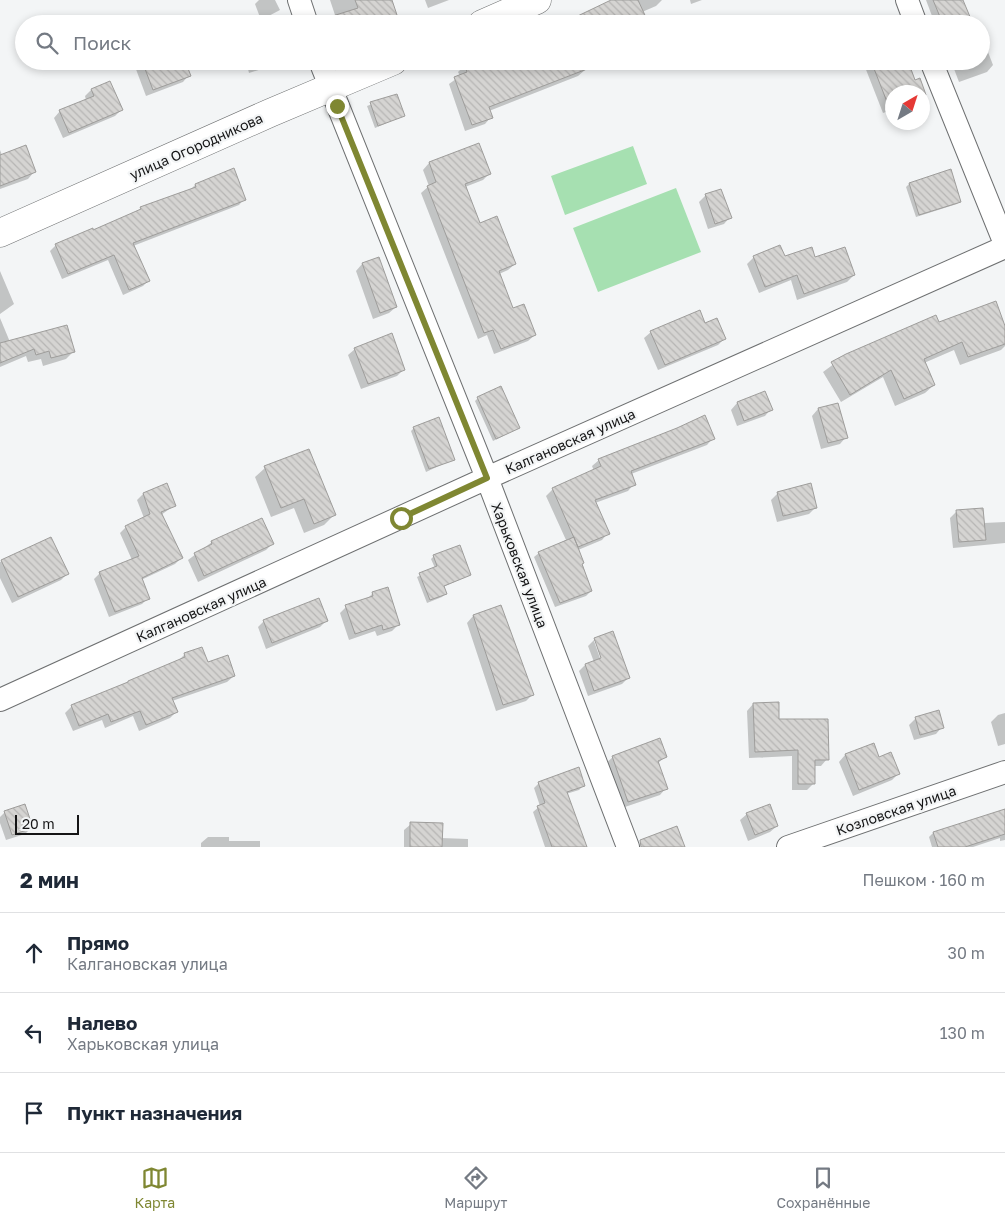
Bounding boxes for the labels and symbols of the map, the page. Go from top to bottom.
north arrow [885,85,930,130]
route end [326,95,349,118]
street label: улица Огородникова [127,109,265,183]
street label: Калгановская улица [502,405,638,477]
street label: Харьковская улица [488,500,552,630]
route start [390,507,413,530]
street label: Калгановская улица [133,573,269,645]
street label: Козловская улица [834,781,958,839]
scale bar [15,812,79,835]

